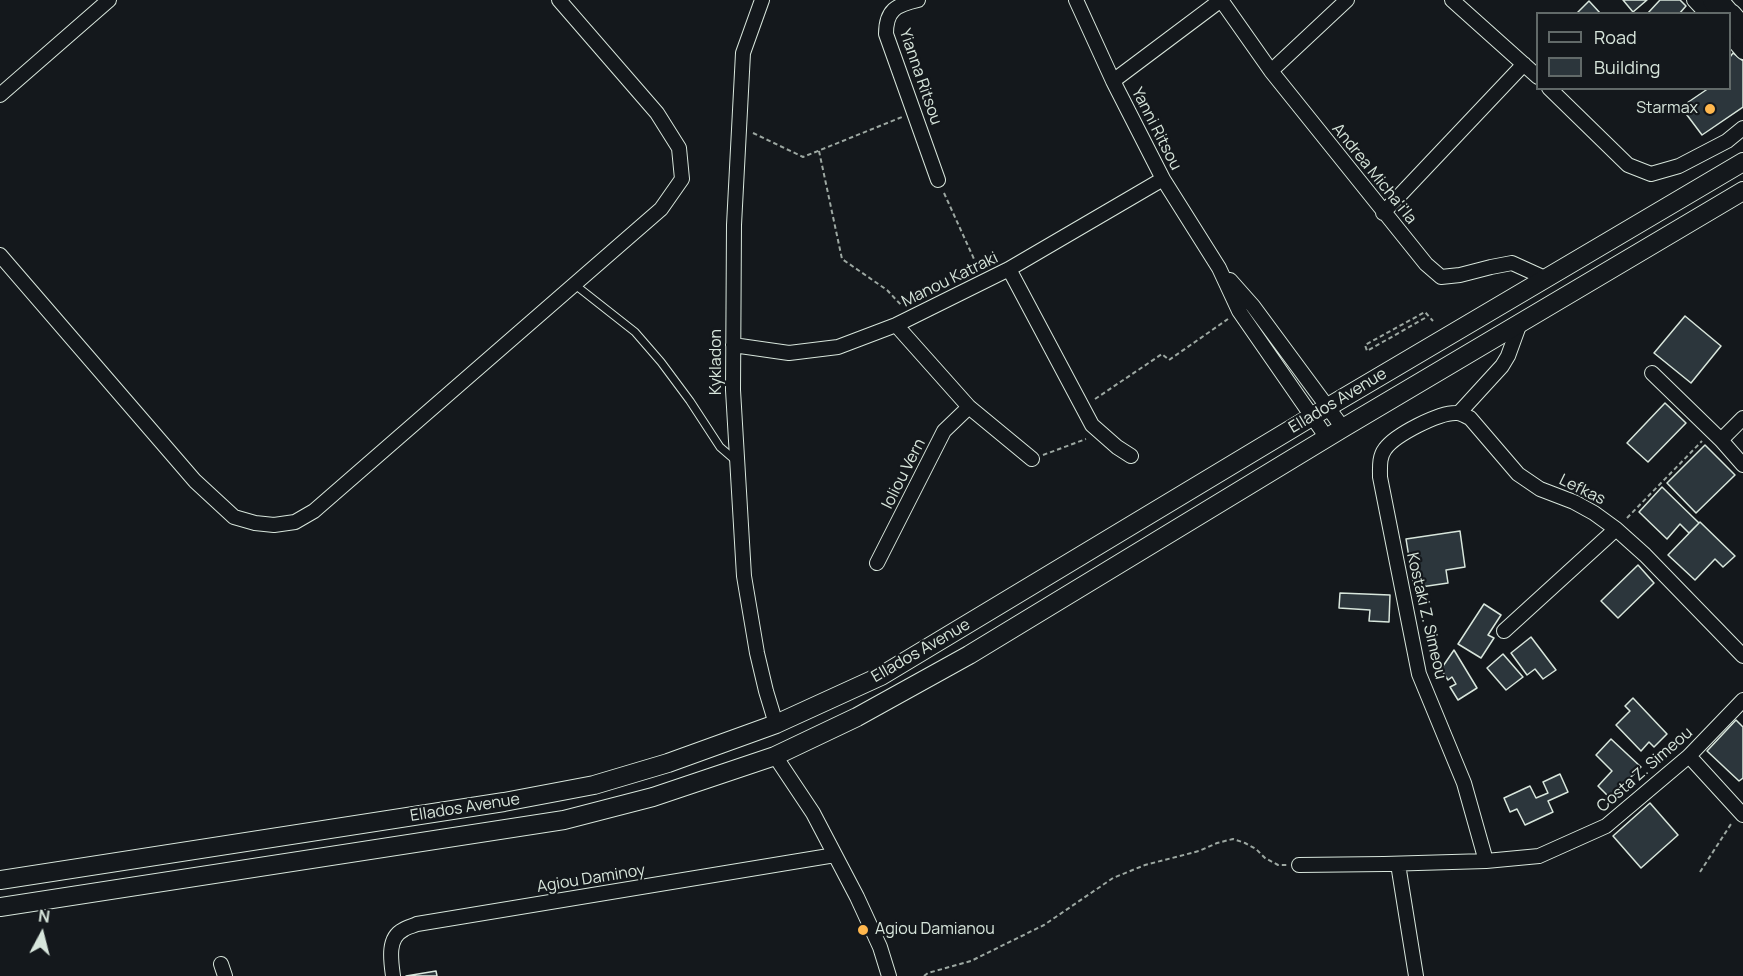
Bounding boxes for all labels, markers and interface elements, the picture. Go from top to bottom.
legend [1536,12,1731,90]
text: Road [1594,25,1637,49]
street label: Yianna Ritsou [895,26,945,128]
text: Building [1594,55,1660,79]
street label: Yanni Ritsou [1127,85,1185,173]
place label: Starmax [1636,99,1698,119]
marker: Starmax [1703,102,1717,116]
street label: Andrea Micha'i'la [1328,120,1420,228]
street label: Manou Katraki [899,248,1001,312]
street label: Kykladon [707,329,727,395]
street label: Ellados Avenue [1286,364,1390,438]
street label: Ioliou Vern [878,436,930,512]
street label: Lefkas [1556,471,1608,509]
street label: Kostaki Z. Simeou [1402,551,1450,681]
street label: Ellados Avenue [868,615,974,687]
street label: Costa Z. Simeou [1593,723,1697,817]
street label: Ellados Avenue [409,790,521,826]
street label: Agiou Daminoy [535,861,647,897]
north arrow [12,904,72,964]
text: N [37,905,51,928]
place label: Agiou Damianou [875,920,995,940]
marker: Agiou Damianou [856,923,870,937]

